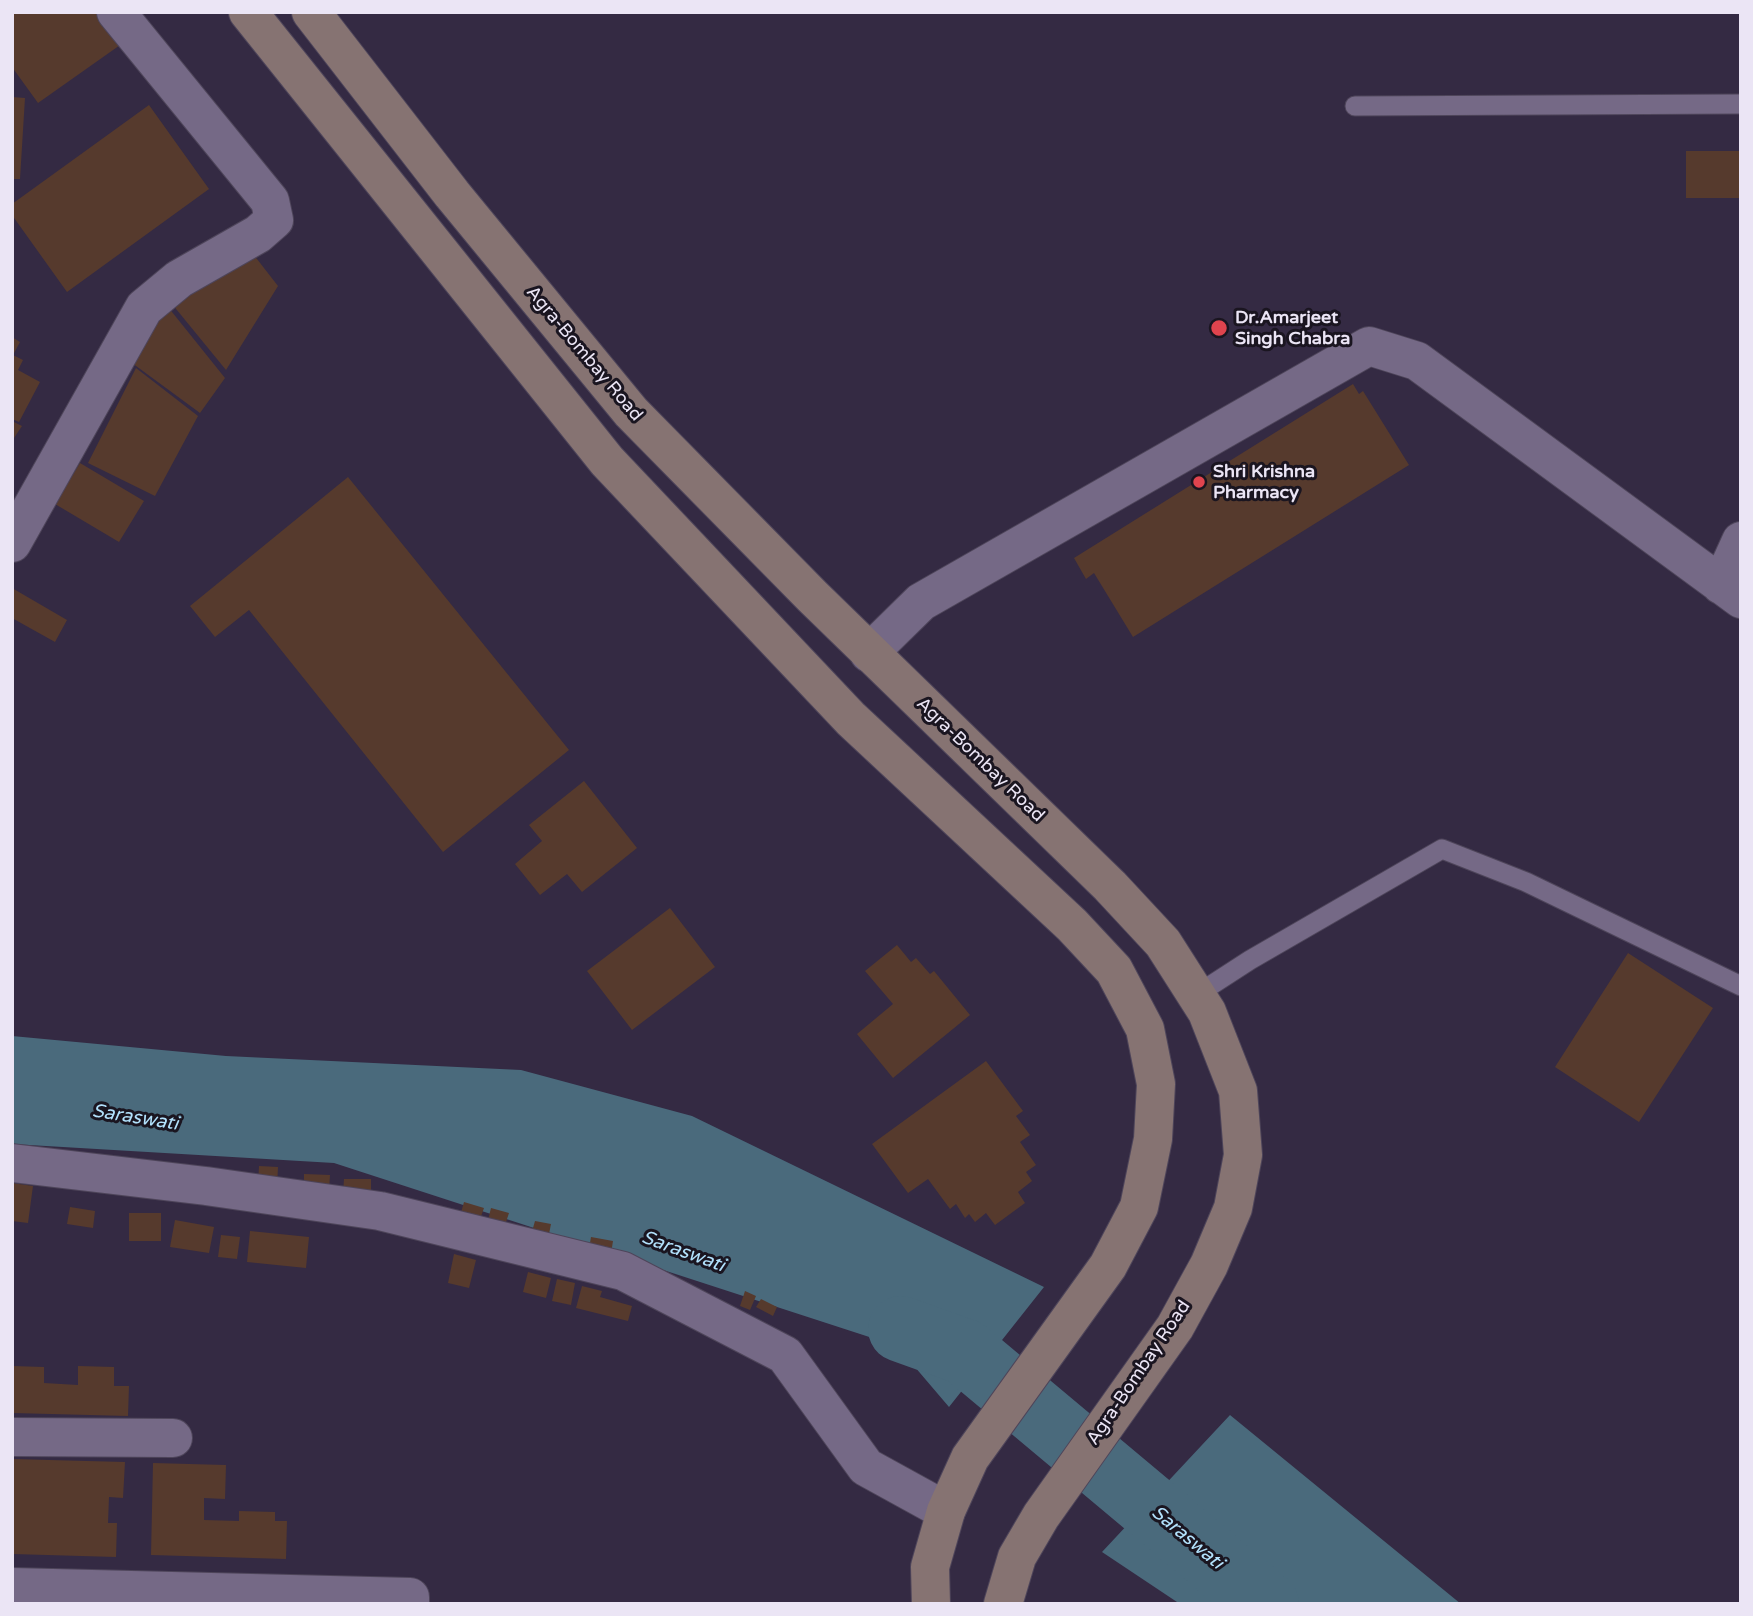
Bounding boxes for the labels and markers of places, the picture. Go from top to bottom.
place label: Dr.Amarjeet Singh Chabra [1235,307,1350,350]
marker: Dr.Amarjeet Singh Chabra [1209,318,1229,338]
place label: Shri Krishna Pharmacy [1213,461,1315,504]
marker: Shri Krishna Pharmacy [1191,474,1207,490]

